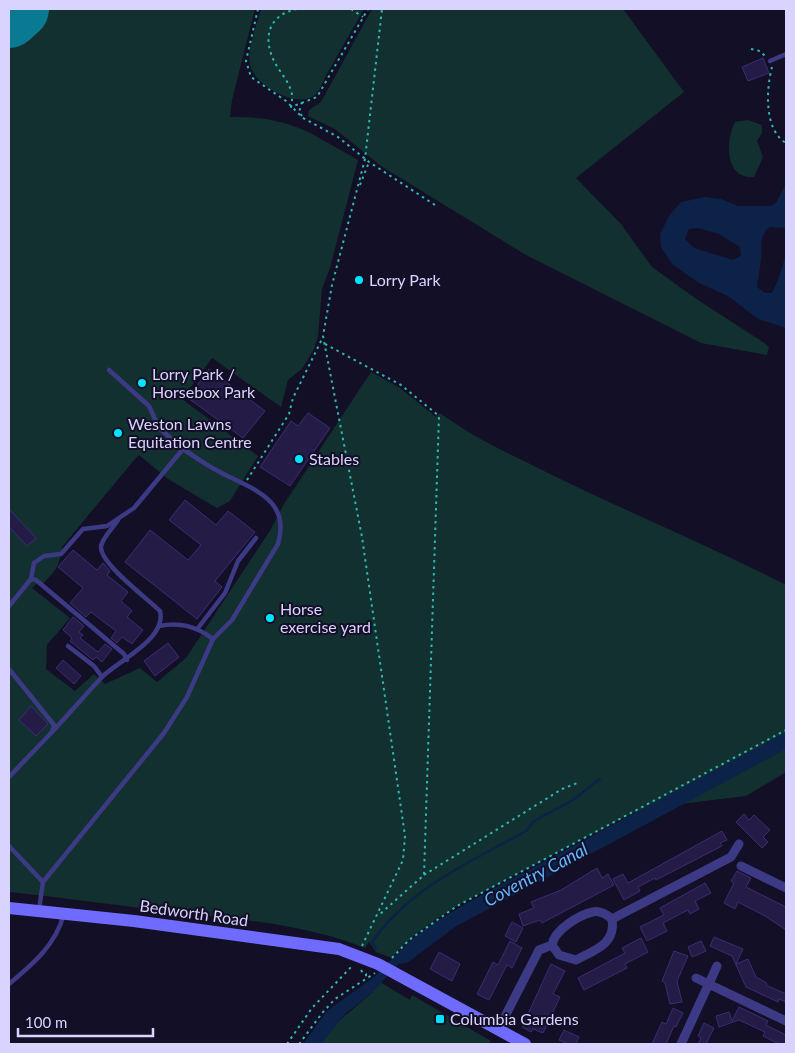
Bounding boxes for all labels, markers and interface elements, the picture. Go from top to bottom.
place label: Lorry Park [369,270,441,289]
marker: Lorry Park [353,274,365,286]
place label: Lorry Park / Horsebox Park [152,364,256,401]
marker: Lorry Park / Horsebox Park [136,377,148,389]
place label: Weston Lawns Equitation Centre [128,414,252,451]
marker: Weston Lawns Equitation Centre [112,427,124,439]
place label: Stables [309,449,359,468]
marker: Stables [293,453,305,465]
place label: Horse exercise yard [280,599,371,636]
marker: Horse exercise yard [264,612,276,624]
water label: Coventry Canal [480,838,591,911]
street label: Bedworth Road [139,895,249,930]
scale bar [18,1006,152,1038]
place label: Columbia Gardens [450,1009,579,1028]
text: 100 m [25,1013,67,1031]
marker: Columbia Gardens [434,1013,446,1025]

